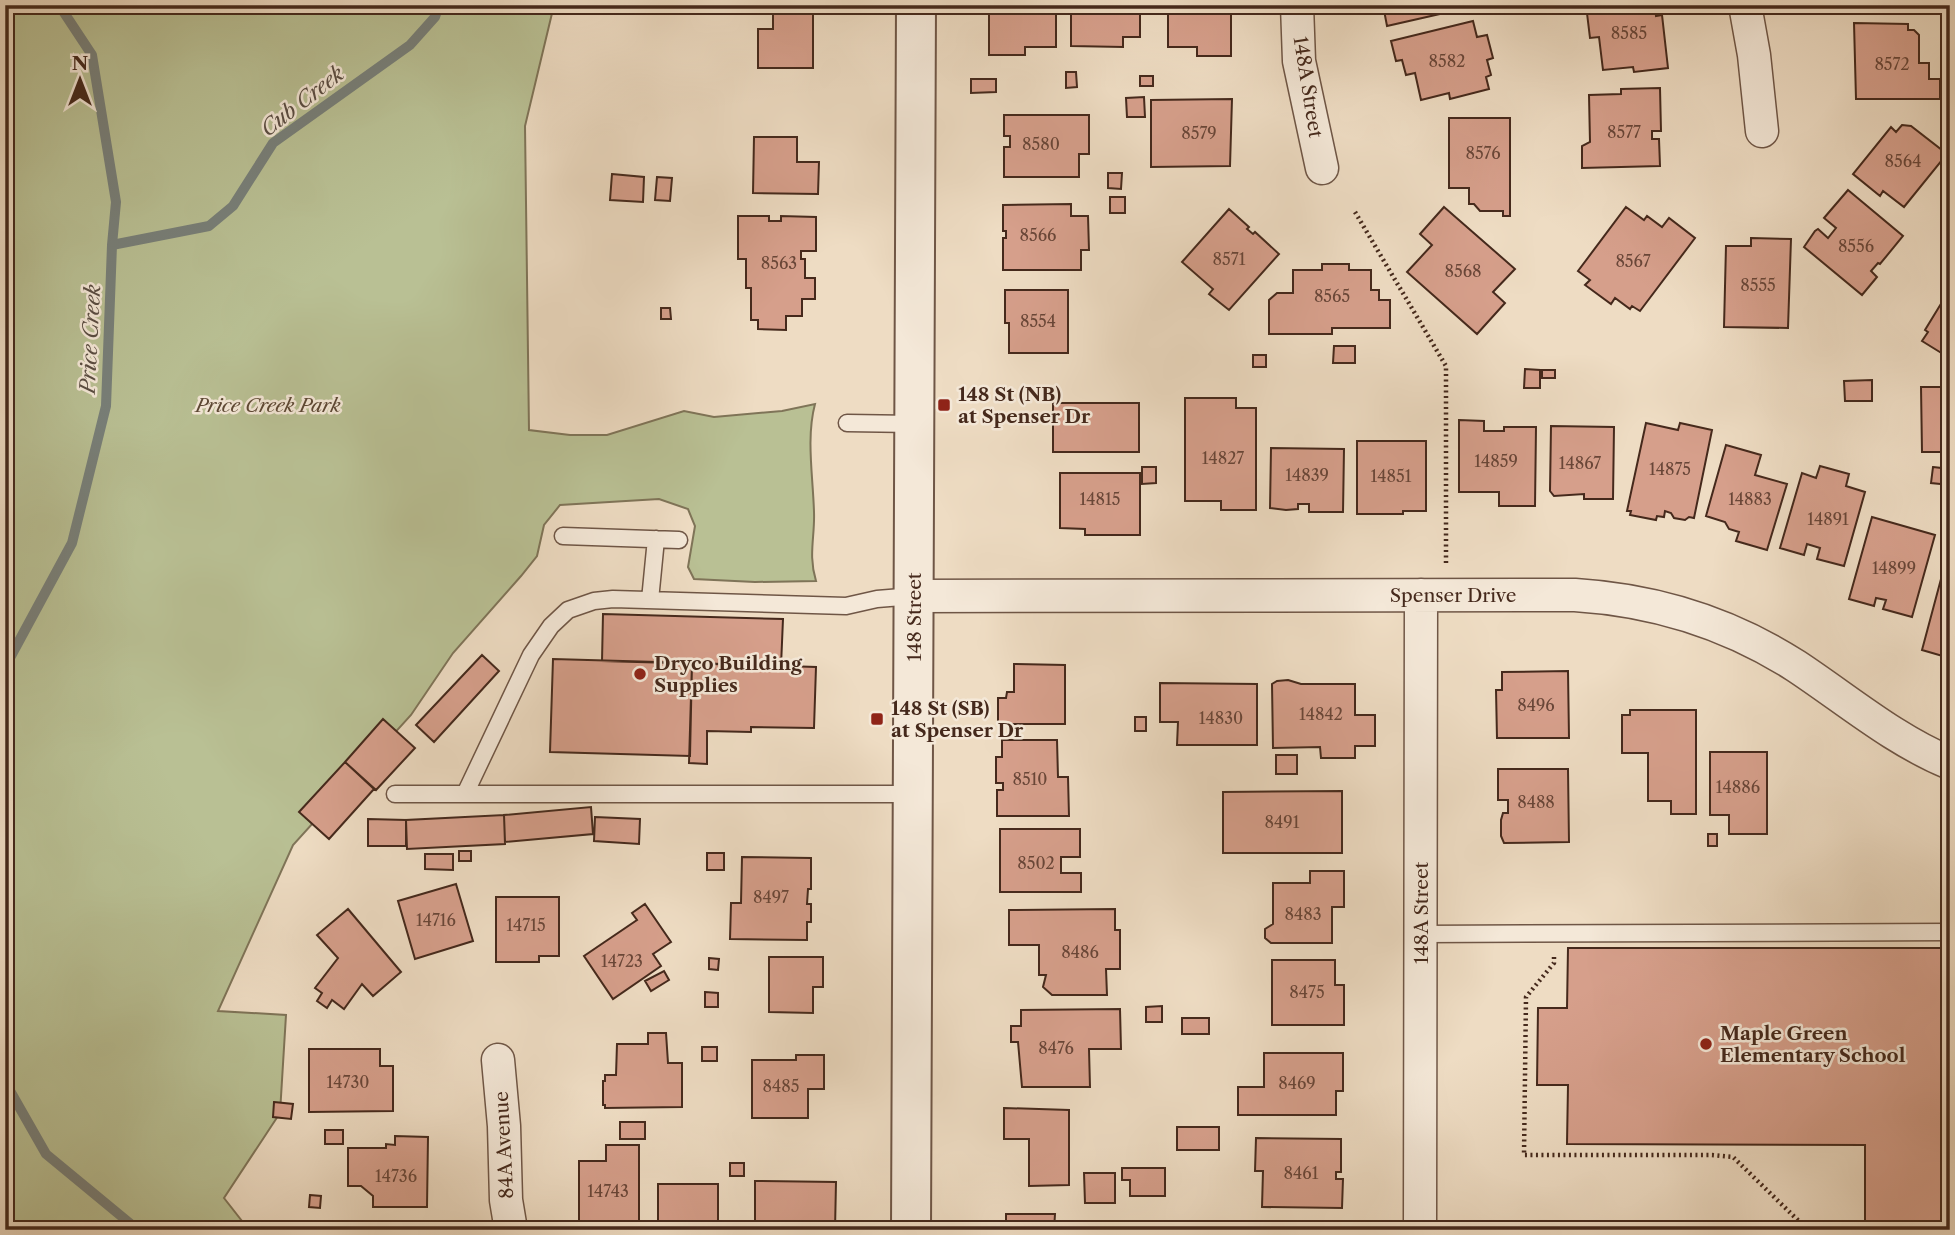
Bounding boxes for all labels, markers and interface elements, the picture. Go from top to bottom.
house number: 8585 [1611,23,1647,43]
street label: 148A Street [1289,35,1327,140]
north arrow [46,46,116,116]
house number: 8582 [1429,51,1465,71]
text: N [72,52,88,75]
house number: 8572 [1874,54,1910,74]
water label: Cub Creek [255,61,349,141]
house number: 8577 [1607,122,1641,142]
house number: 8579 [1181,123,1217,143]
house number: 8580 [1022,134,1060,154]
house number: 8576 [1465,143,1501,163]
house number: 8564 [1885,151,1921,171]
house number: 8566 [1020,225,1056,245]
house number: 8556 [1838,236,1874,256]
house number: 8571 [1213,249,1246,269]
house number: 8567 [1615,251,1651,271]
house number: 8563 [761,253,797,273]
house number: 8568 [1444,261,1482,281]
house number: 8555 [1740,275,1776,295]
water label: Price Creek [75,284,105,396]
house number: 8565 [1314,286,1350,306]
house number: 8554 [1020,311,1056,331]
place label: 148 St (NB) at Spenser Dr [958,383,1091,428]
park label: Price Creek Park [193,394,341,417]
marker: 148 St (NB) at Spenser Dr [936,397,952,413]
house number: 14827 [1202,448,1244,468]
house number: 14859 [1474,451,1518,471]
house number: 14867 [1559,453,1601,473]
house number: 14875 [1649,459,1691,479]
house number: 14839 [1285,465,1329,485]
house number: 14851 [1371,466,1412,486]
house number: 14815 [1080,489,1120,509]
house number: 14883 [1728,489,1772,509]
house number: 14891 [1807,509,1849,529]
house number: 14899 [1872,558,1916,578]
street label: 148 Street [903,572,926,662]
street label: Spenser Drive [1390,584,1516,607]
place label: Dryco Building Supplies [654,652,803,697]
marker: Dryco Building Supplies [632,666,648,682]
house number: 8496 [1517,695,1555,715]
place label: 148 St (SB) at Spenser Dr [891,697,1024,742]
house number: 14842 [1299,704,1343,724]
house number: 14830 [1199,708,1243,728]
marker: 148 St (SB) at Spenser Dr [869,711,885,727]
house number: 8510 [1012,769,1048,789]
house number: 14886 [1716,777,1760,797]
house number: 8488 [1517,792,1555,812]
house number: 8491 [1265,812,1300,832]
house number: 8502 [1017,853,1055,873]
street label: 148A Street [1410,861,1433,964]
house number: 8497 [753,887,789,907]
house number: 8483 [1284,904,1322,924]
house number: 14716 [416,910,456,930]
house number: 14715 [506,915,546,935]
house number: 8486 [1061,942,1099,962]
house number: 14723 [601,951,643,971]
house number: 8475 [1289,982,1325,1002]
place label: Maple Green Elementary School [1720,1022,1906,1067]
marker: Maple Green Elementary School [1698,1036,1714,1052]
house number: 8476 [1038,1038,1074,1058]
house number: 14730 [327,1072,369,1092]
house number: 8469 [1278,1073,1316,1093]
house number: 8485 [763,1076,799,1096]
street label: 84A Avenue [490,1091,518,1199]
house number: 8461 [1284,1163,1319,1183]
house number: 14736 [375,1166,417,1186]
house number: 14743 [587,1181,629,1201]

